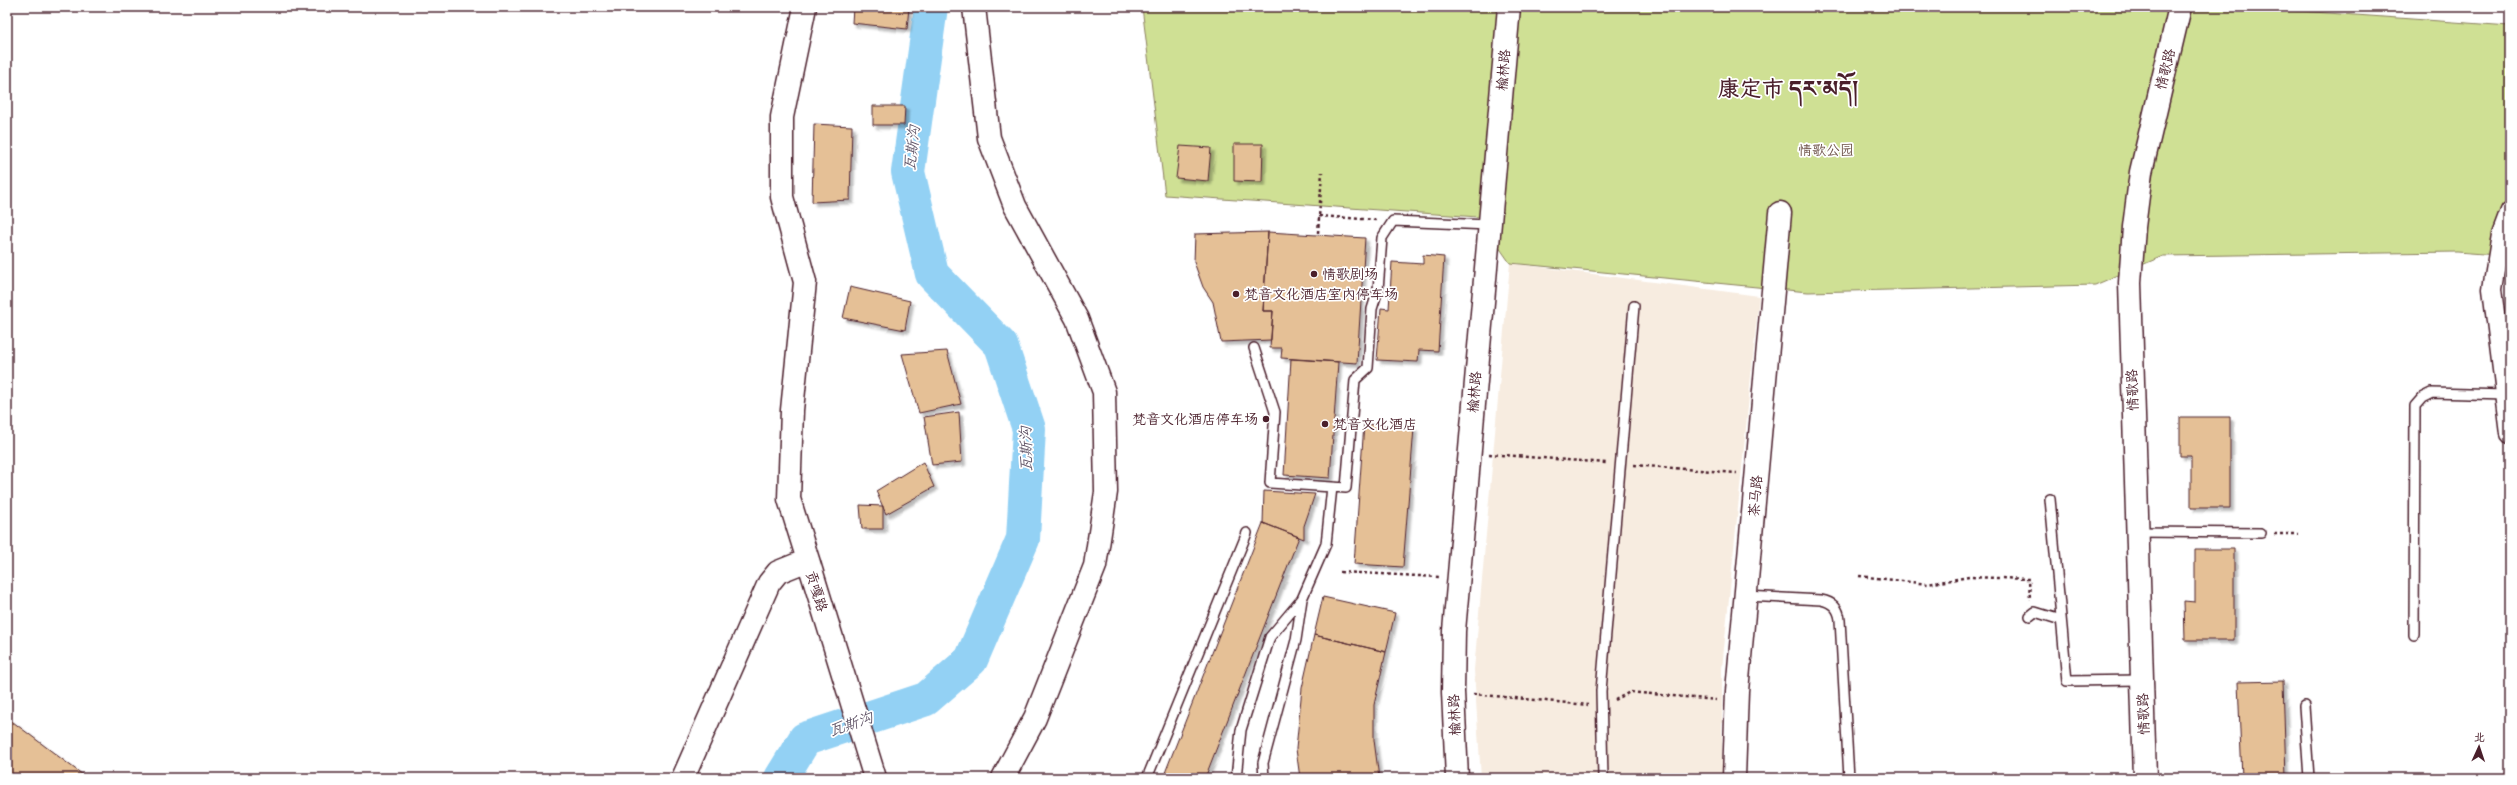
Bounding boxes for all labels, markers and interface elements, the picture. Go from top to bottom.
street label: 情歌路 [2150,46,2179,92]
street label: 榆林路 [1491,48,1514,92]
district label: 康定市 དར་མདོ། [1718,71,1858,107]
water label: 瓦斯沟 [899,122,925,171]
park label: 情歌公园 [1798,140,1854,159]
place label: 情歌剧场 [1322,264,1378,283]
marker: 情歌剧场 [1309,269,1319,279]
place label: 梵音文化酒店室内停车场 [1244,284,1398,303]
marker: 梵音文化酒店室内停车场 [1231,289,1241,299]
street label: 情歌路 [2121,369,2142,411]
street label: 榆林路 [1462,370,1485,414]
place label: 梵音文化酒店停车场 [1132,409,1258,428]
marker: 梵音文化酒店停车场 [1261,414,1271,424]
place label: 梵音文化酒店 [1333,414,1417,433]
marker: 梵音文化酒店 [1320,419,1330,429]
water label: 瓦斯沟 [1015,424,1036,472]
street label: 茶马路 [1743,474,1766,518]
street label: 贡嘎路 [802,568,833,614]
street label: 情歌路 [2132,693,2153,735]
street label: 榆林路 [1443,694,1464,736]
water label: 瓦斯沟 [826,706,877,741]
north arrow [2459,727,2499,767]
text: 北 [2474,730,2485,744]

